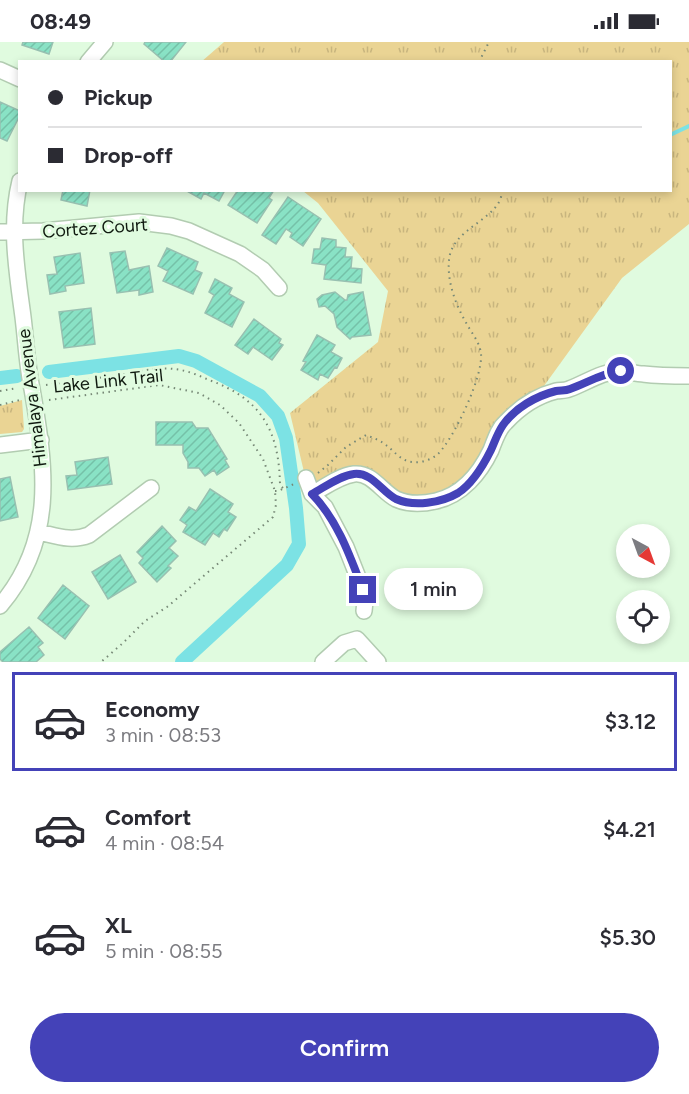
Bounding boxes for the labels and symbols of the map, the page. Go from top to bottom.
street label: Cortez Court [41,213,149,243]
street label: Himalaya Avenue [13,328,51,468]
route start [607,357,634,384]
street label: Lake Link Trail [52,364,164,398]
north arrow [616,524,670,578]
callout: 1 min [384,569,483,611]
route end [349,576,376,603]

